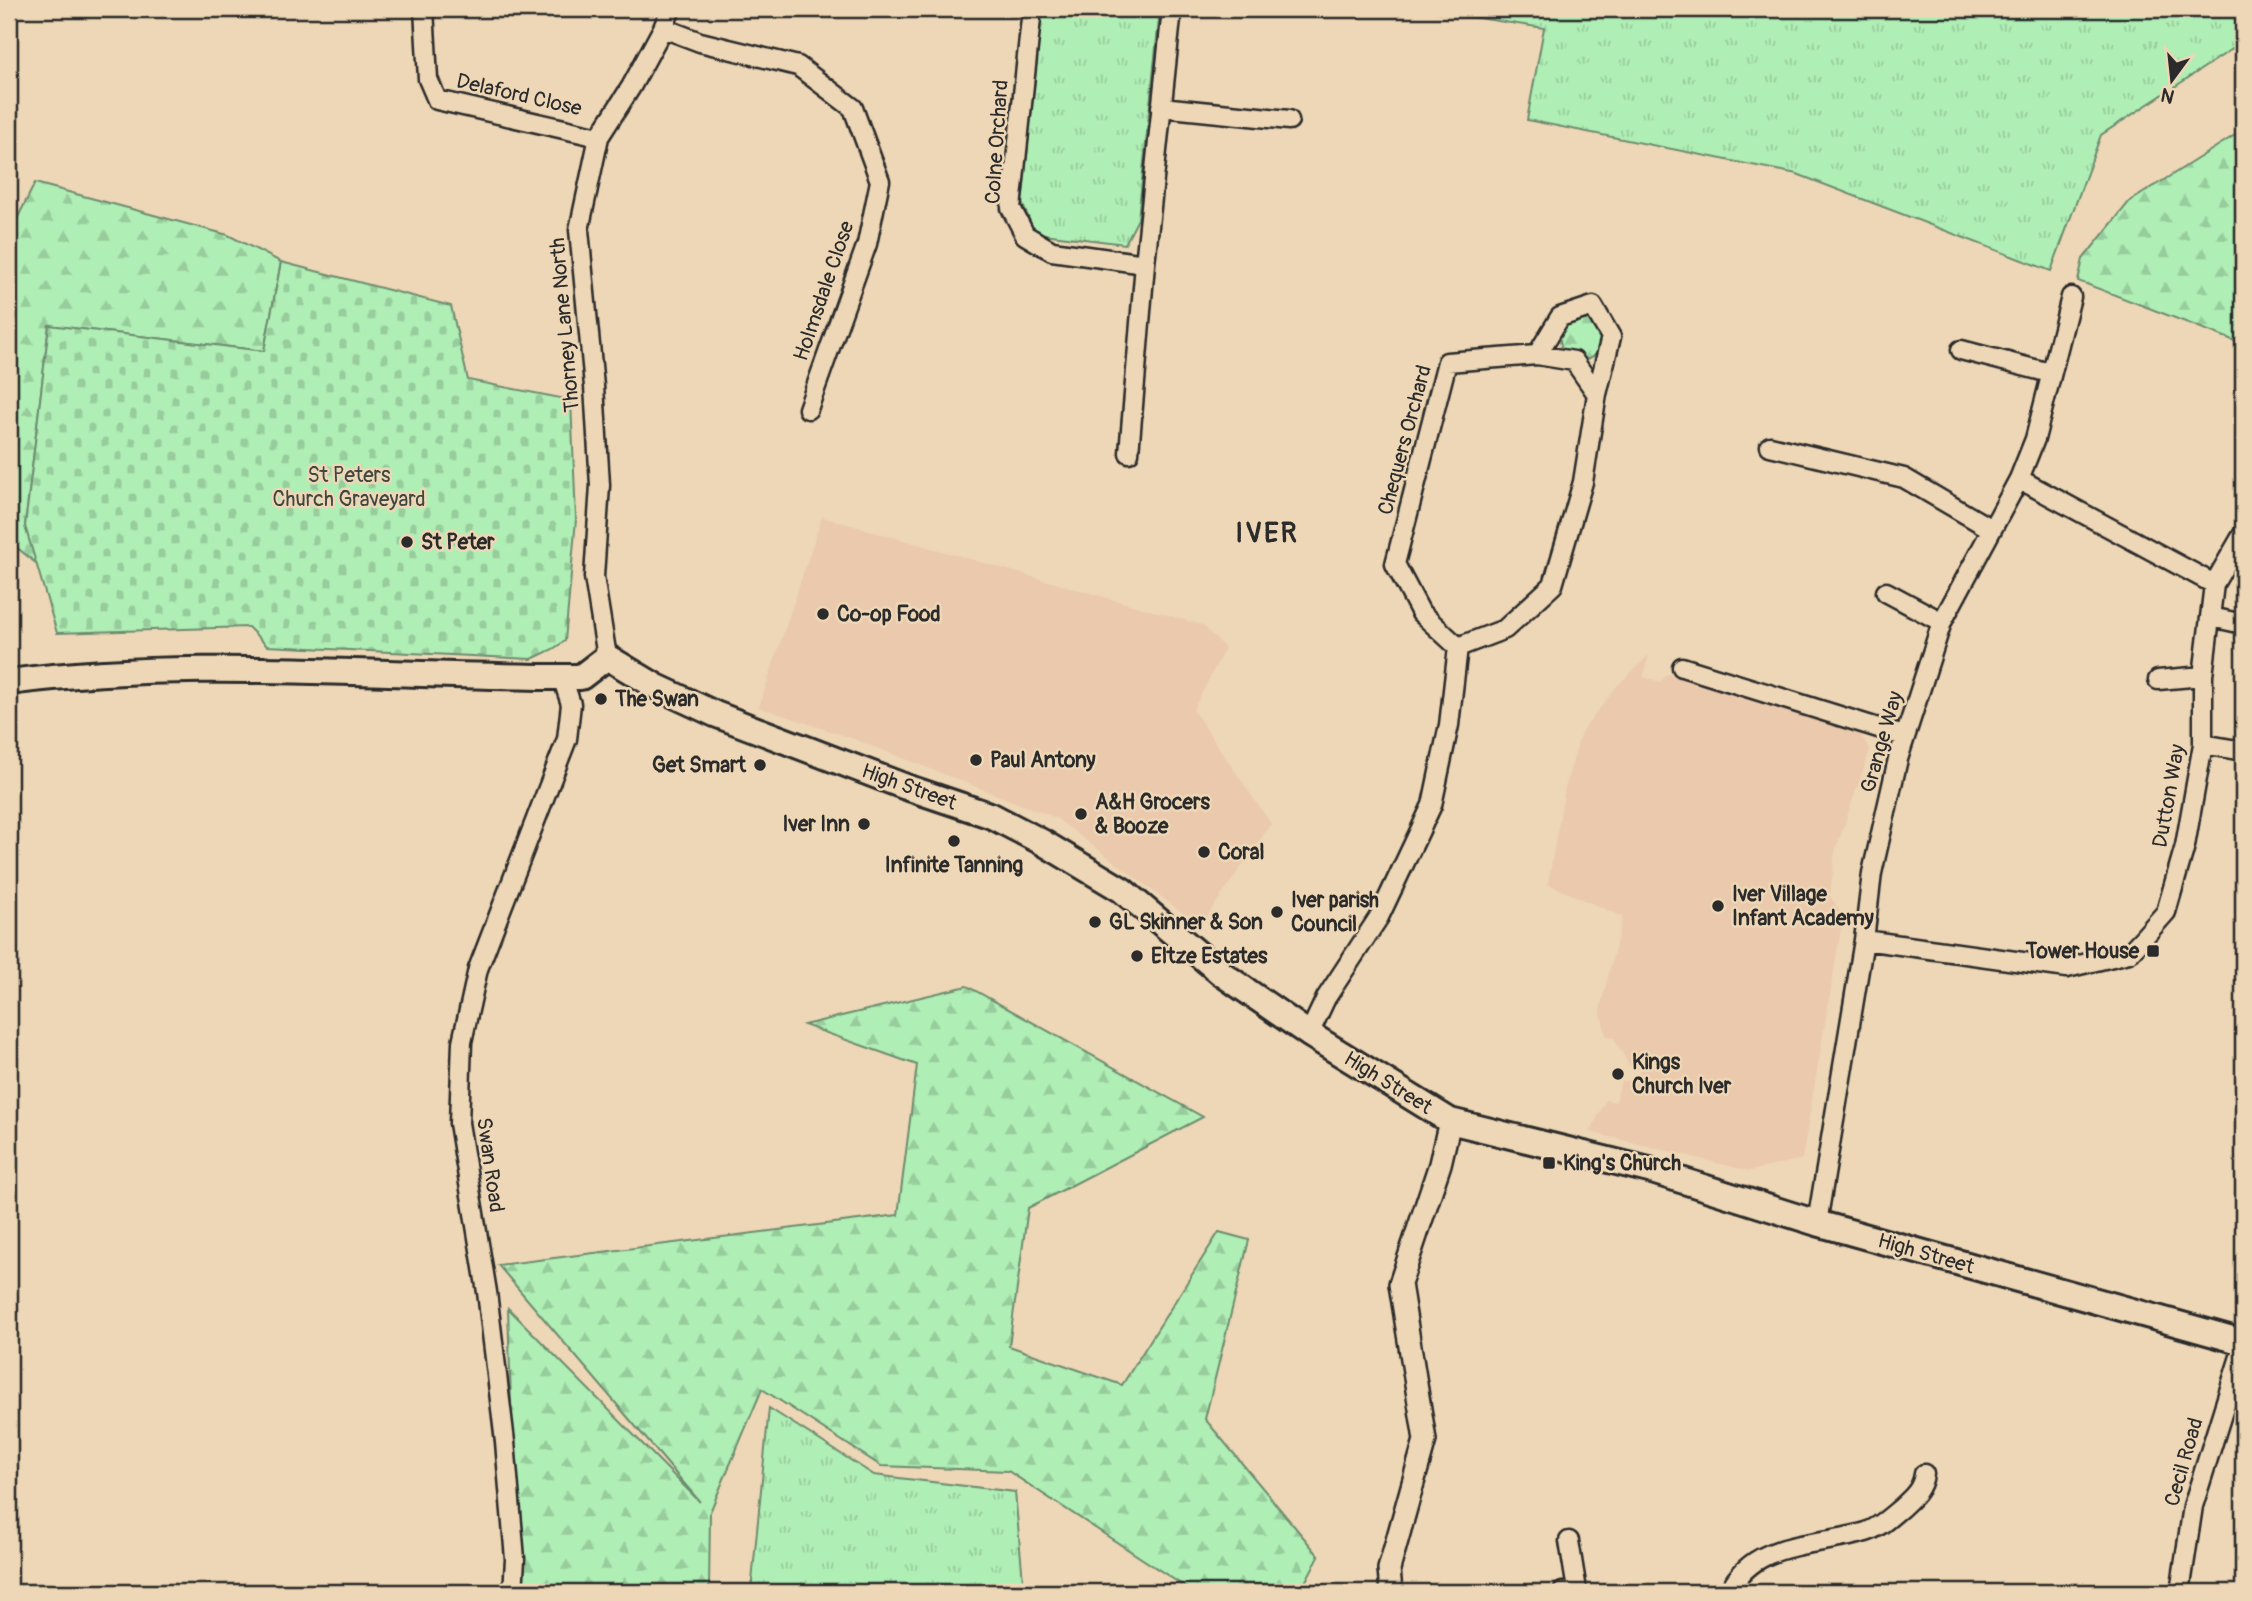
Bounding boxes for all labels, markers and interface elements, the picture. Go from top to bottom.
north arrow [2136,46,2206,116]
street label: Delaford Close [454,67,585,123]
street label: Colne Orchard [979,79,1015,205]
text: N [2158,82,2177,109]
street label: Holmsdale Close [787,217,861,365]
street label: Thorney Lane North [544,237,586,413]
street label: Chequers Orchard [1372,362,1438,518]
park label: St Peters Church Graveyard [272,462,426,513]
district label: IVER [1235,516,1299,551]
place label: St Peter [421,529,495,556]
marker: St Peter [399,534,415,550]
place label: Co-op Food [837,601,941,628]
marker: Co-op Food [815,606,831,622]
place label: The Swan [614,686,699,713]
street label: Grange Way [1855,688,1909,796]
marker: The Swan [593,691,609,707]
street label: Dutton Way [2147,742,2191,850]
place label: Paul Antony [990,747,1096,774]
place label: Get Smart [652,752,747,779]
marker: Paul Antony [968,752,984,768]
marker: Get Smart [752,757,768,773]
street label: High Street [858,757,961,817]
place label: A&H Grocers & Booze [1095,789,1210,840]
marker: A&H Grocers & Booze [1073,806,1089,822]
place label: Iver Inn [783,811,850,838]
marker: Iver Inn [856,816,872,832]
marker: Infinite Tanning [946,833,962,849]
place label: Coral [1218,839,1265,866]
marker: Coral [1196,844,1212,860]
place label: Infinite Tanning [885,852,1024,879]
place label: Iver Village Infant Academy [1732,881,1874,932]
place label: Iver parish Council [1291,887,1379,938]
marker: Iver Village Infant Academy [1710,898,1726,914]
marker: Iver parish Council [1269,904,1285,920]
place label: GL Skinner & Son [1109,909,1263,936]
marker: GL Skinner & Son [1087,914,1103,930]
place label: Tower House [2025,938,2140,965]
place label: Eltze Estates [1151,943,1268,970]
marker: Tower House [2145,943,2161,959]
marker: Eltze Estates [1129,948,1145,964]
street label: High Street [1339,1045,1438,1121]
place label: Kings Church Iver [1632,1049,1732,1100]
marker: Kings Church Iver [1610,1066,1626,1082]
street label: Swan Road [470,1116,510,1214]
place label: King's Church [1563,1150,1681,1177]
marker: King's Church [1541,1155,1557,1171]
street label: High Street [1875,1227,1978,1281]
street label: Cecil Road [2159,1415,2209,1509]

